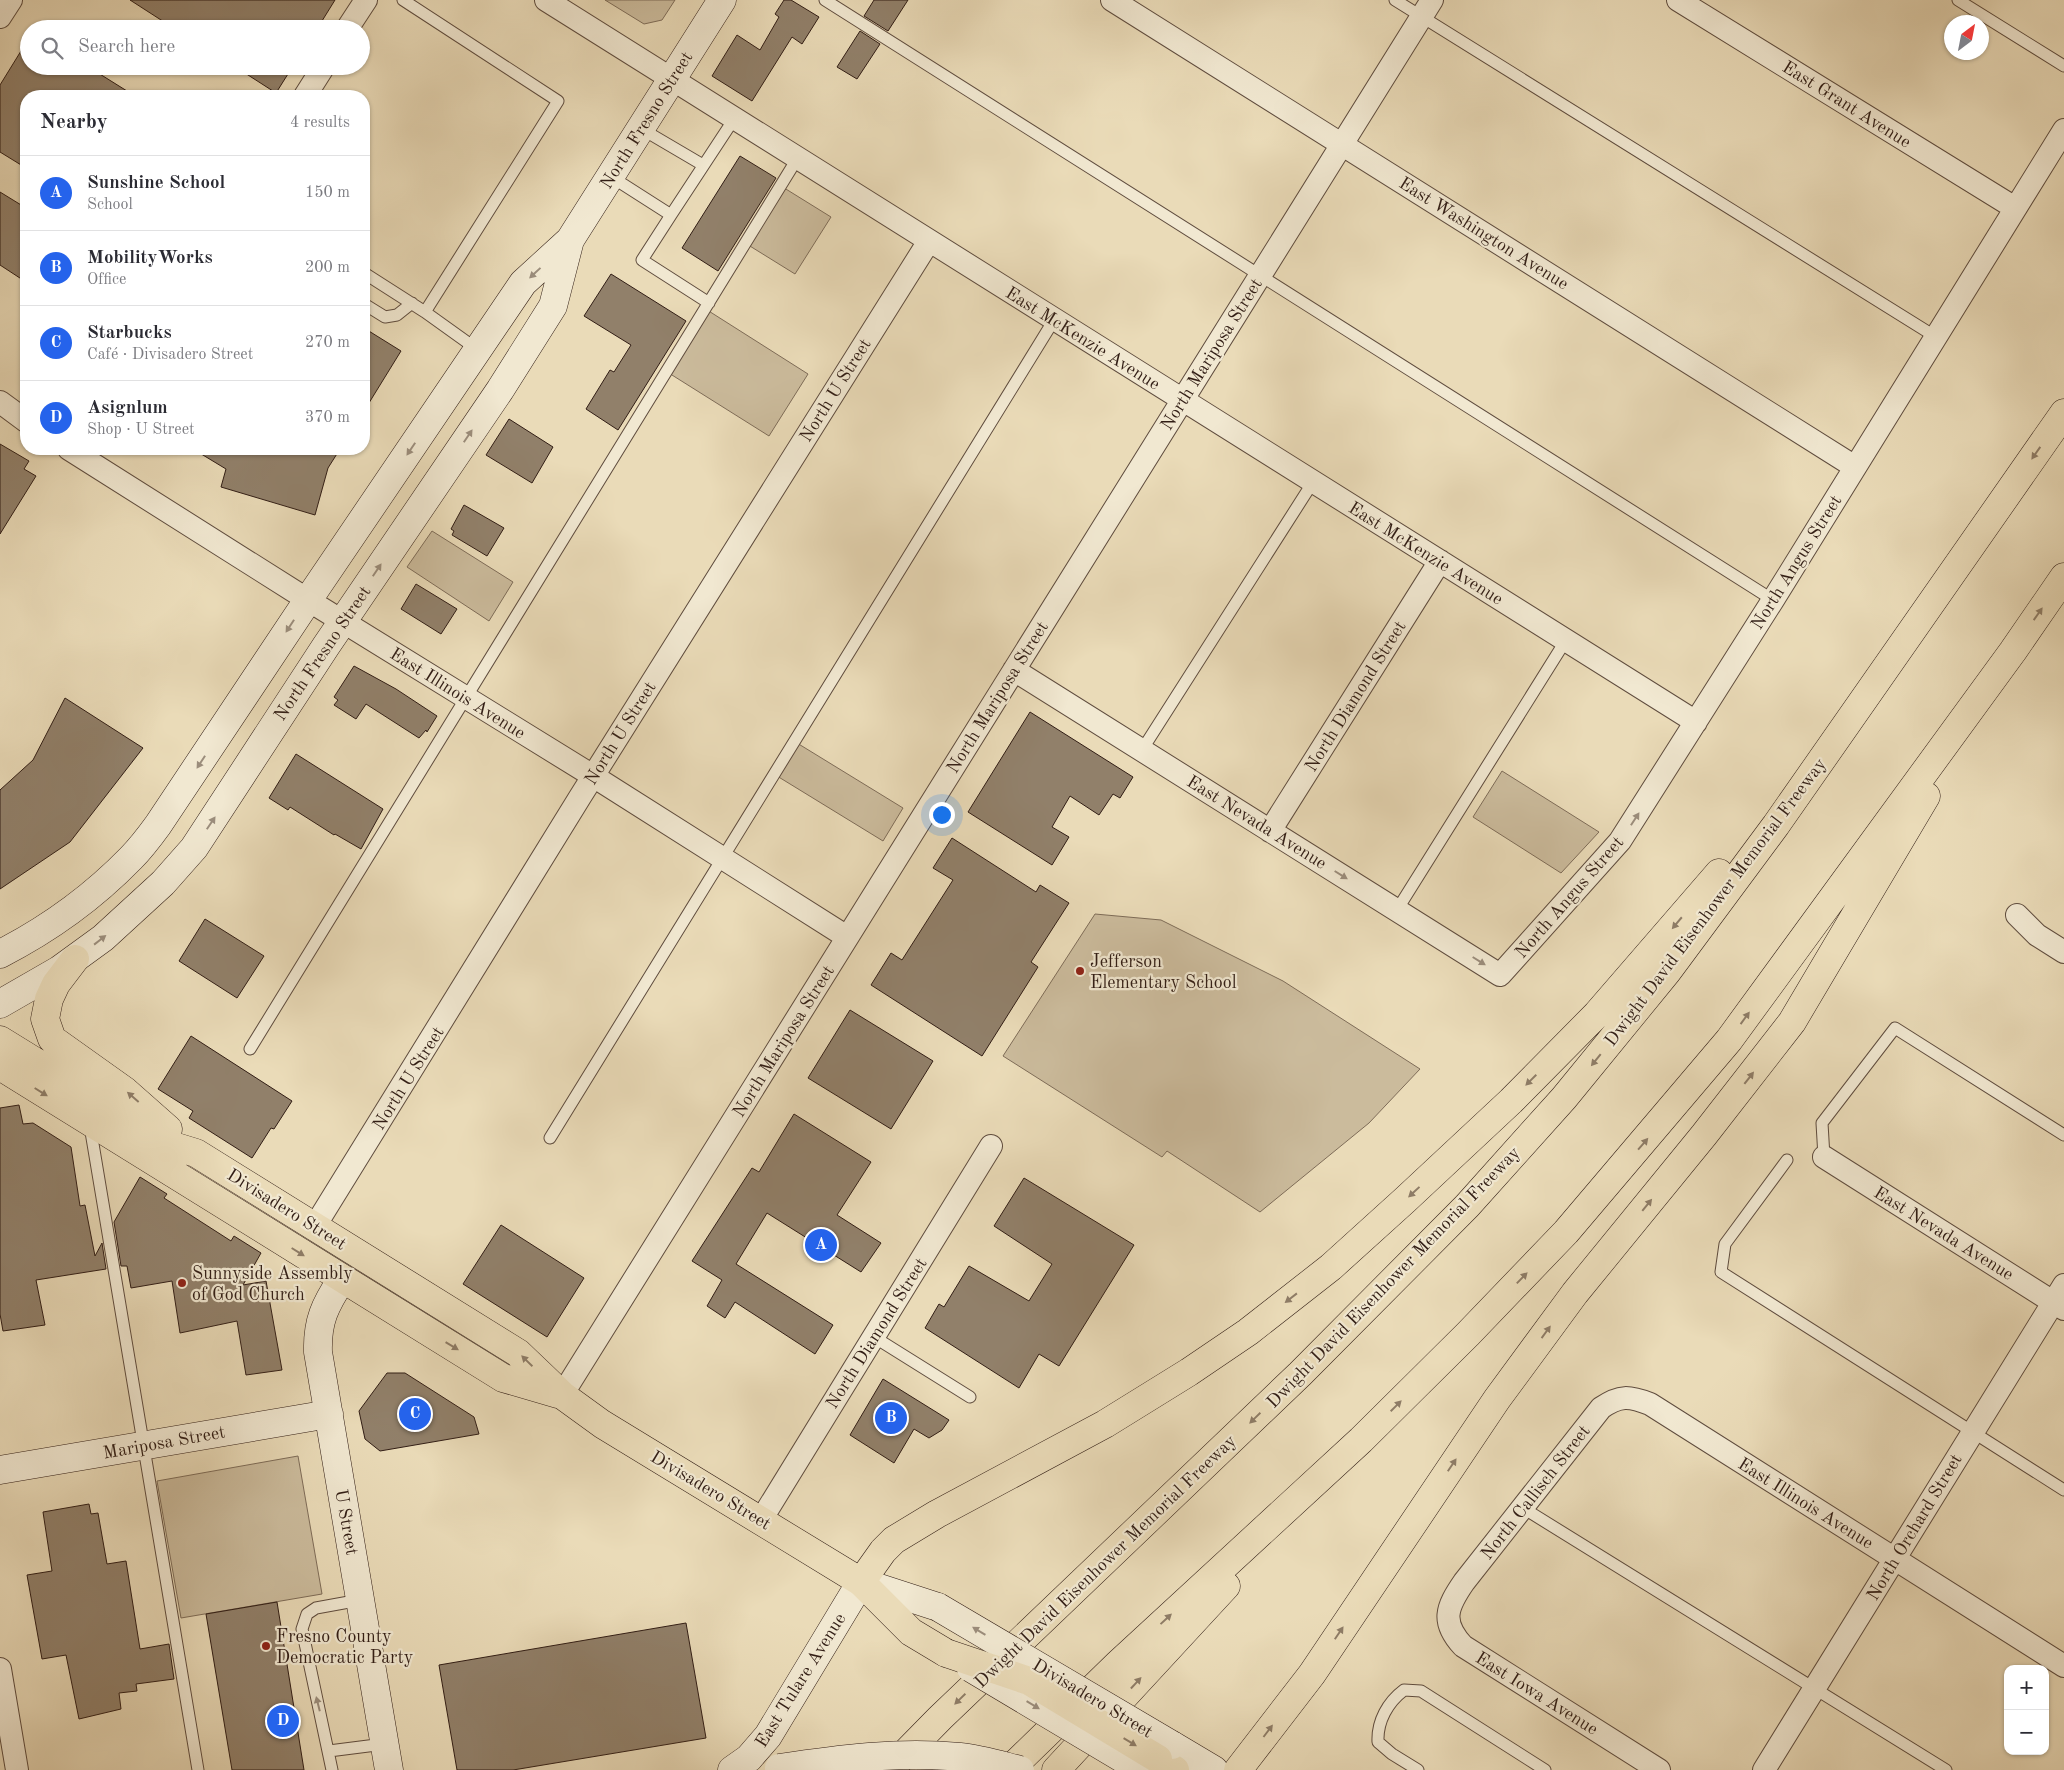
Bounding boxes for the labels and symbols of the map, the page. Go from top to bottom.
north arrow [1944,15,1989,60]
street label: North Fresno Street [597,49,696,192]
street label: East Grant Avenue [1779,58,1914,152]
street label: East Washington Avenue [1396,174,1571,293]
one-way arrow [529,267,541,279]
street label: North Mariposa Street [1158,275,1266,434]
street label: East McKenzie Avenue [1002,284,1163,394]
street label: North U Street [797,336,875,445]
one-way arrow [463,429,473,442]
one-way arrow [406,442,416,455]
one-way arrow [2031,446,2041,460]
street label: North Angus Street [1748,492,1845,633]
street label: East McKenzie Avenue [1345,499,1506,609]
one-way arrow [372,563,382,577]
street label: North Fresno Street [271,583,375,724]
one-way arrow [2033,607,2043,621]
street label: North Mariposa Street [944,618,1052,777]
street label: North Diamond Street [1302,618,1410,775]
one-way arrow [286,620,295,633]
street label: East Illinois Avenue [387,645,528,743]
street label: North U Street [582,679,660,788]
street label: Dwight David Eisenhower Memorial Freeway [1602,755,1830,1050]
one-way arrow [196,756,206,769]
street label: East Nevada Avenue [1183,773,1329,873]
your location [929,802,955,828]
one-way arrow [1630,812,1639,825]
one-way arrow [206,816,216,829]
street label: North Angus Street [1512,833,1627,962]
one-way arrow [1335,870,1348,880]
one-way arrow [1672,916,1683,929]
one-way arrow [93,935,106,946]
place label: Jefferson Elementary School [1090,953,1237,992]
one-way arrow [1472,957,1485,966]
street label: North Mariposa Street [730,962,838,1121]
marker: Jefferson Elementary School [1074,965,1086,977]
one-way arrow [1740,1012,1751,1025]
street label: North U Street [370,1024,448,1133]
one-way arrow [1590,1053,1601,1066]
one-way arrow [1743,1072,1754,1085]
one-way arrow [1525,1074,1537,1086]
one-way arrow [35,1088,48,1097]
one-way arrow [126,1092,139,1103]
one-way arrow [1637,1138,1648,1151]
street label: Dwight David Eisenhower Memorial Freeway [1264,1143,1524,1412]
street label: Divisadero Street [224,1166,349,1254]
street label: East Nevada Avenue [1870,1184,2016,1284]
one-way arrow [1408,1186,1420,1198]
one-way arrow [1642,1199,1653,1212]
pin: A [805,1226,837,1264]
one-way arrow [292,1248,305,1257]
street label: North Diamond Street [823,1255,931,1412]
place label: Sunnyside Assembly of God Church [192,1265,353,1304]
one-way arrow [1516,1272,1528,1284]
marker: Sunnyside Assembly of God Church [176,1277,188,1289]
one-way arrow [1284,1293,1297,1304]
one-way arrow [1541,1325,1551,1339]
one-way arrow [445,1342,458,1351]
one-way arrow [521,1355,533,1367]
pin: C [399,1395,431,1433]
pin: B [875,1399,907,1437]
one-way arrow [1390,1400,1402,1412]
one-way arrow [1249,1412,1261,1424]
street label: North Callisch Street [1478,1422,1594,1563]
street label: Mariposa Street [102,1423,227,1463]
street label: Dwight David Eisenhower Memorial Freeway [972,1431,1240,1692]
street label: Divisadero Street [647,1448,774,1534]
street label: North Orchard Street [1864,1451,1966,1604]
street label: East Illinois Avenue [1735,1455,1876,1553]
one-way arrow [1448,1458,1457,1472]
street label: U Street [331,1488,361,1557]
street label: East Tulare Avenue [752,1610,849,1751]
one-way arrow [1160,1613,1172,1625]
one-way arrow [973,1627,986,1636]
one-way arrow [1334,1627,1344,1640]
place label: Fresno County Democratic Party [276,1628,414,1667]
marker: Fresno County Democratic Party [260,1640,272,1652]
street label: East Iowa Avenue [1472,1649,1601,1739]
street label: Divisadero Street [1029,1656,1156,1742]
one-way arrow [1131,1676,1142,1689]
one-way arrow [954,1693,966,1705]
one-way arrow [313,1696,321,1711]
one-way arrow [1027,1700,1040,1709]
pin: D [267,1702,299,1740]
one-way arrow [1262,1725,1273,1738]
one-way arrow [1124,1738,1137,1747]

